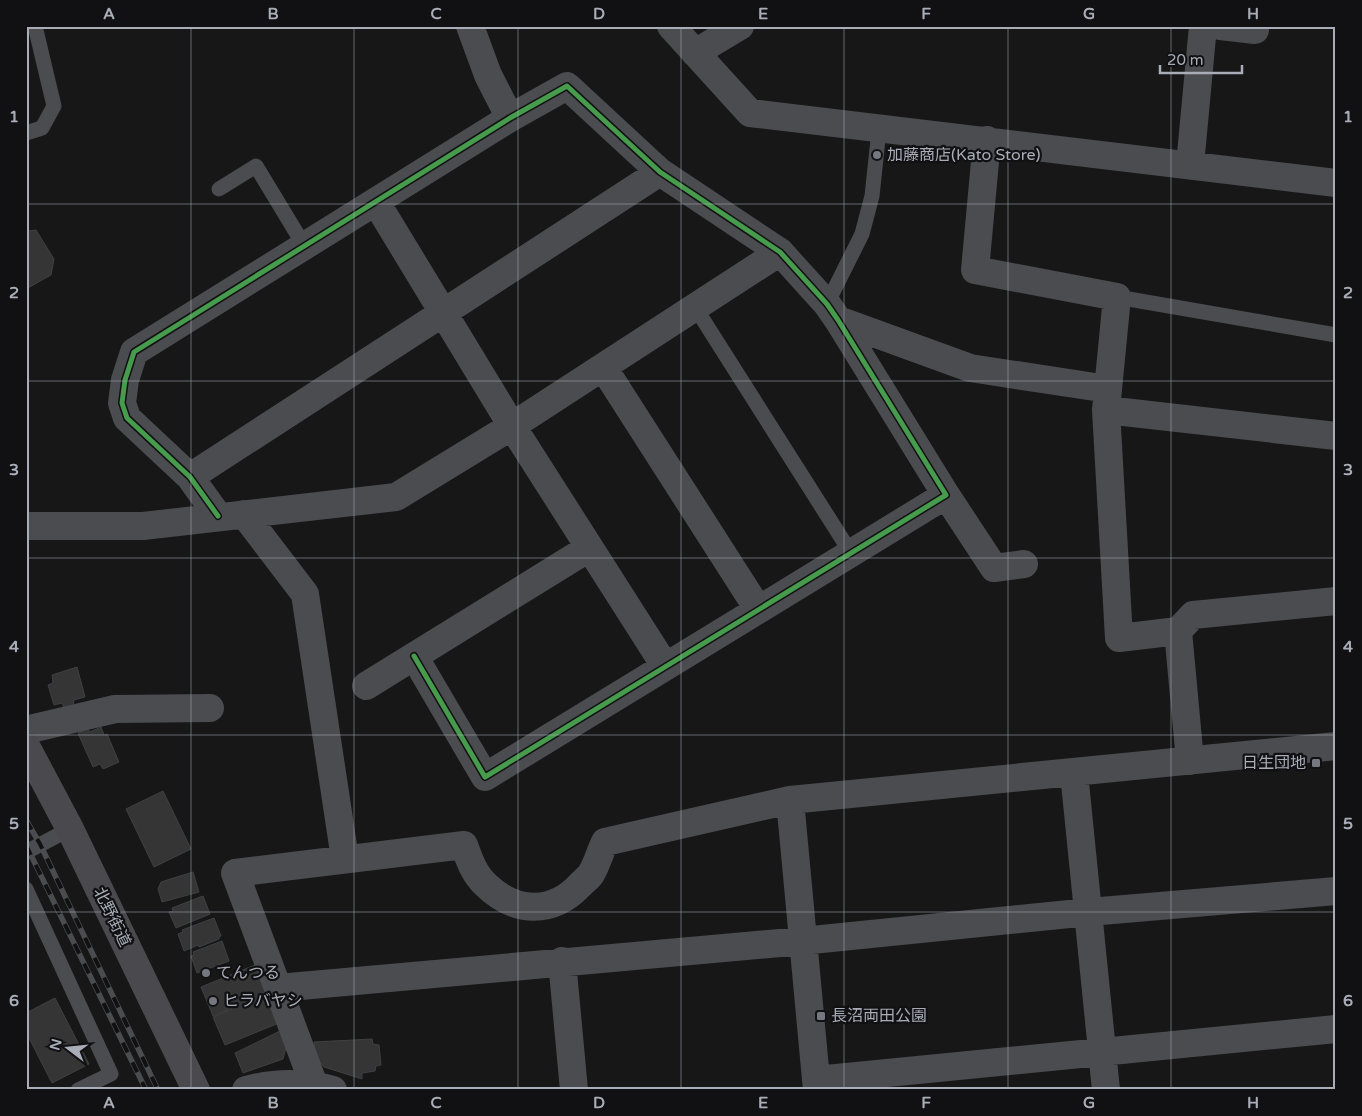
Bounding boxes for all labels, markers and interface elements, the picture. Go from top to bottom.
text: A [103,4,115,24]
text: B [267,4,279,24]
text: C [430,4,442,24]
text: D [593,4,605,24]
text: E [758,4,768,24]
text: F [921,4,931,24]
text: G [1083,4,1095,24]
text: H [1247,4,1259,24]
scale bar [1160,42,1242,74]
text: 20 m [1167,51,1204,69]
text: 1 [9,107,19,127]
text: 1 [1343,107,1353,127]
place label: 加藤商店(Kato Store) [887,145,1041,165]
marker: 加藤商店(Kato Store) [871,149,883,161]
text: 2 [9,283,19,303]
text: 2 [1343,283,1353,303]
text: 3 [9,460,19,480]
text: 3 [1343,460,1353,480]
text: 4 [9,637,19,657]
text: 4 [1343,637,1353,657]
place label: 日生団地 [1242,753,1306,773]
marker: 日生団地 [1310,757,1322,769]
text: 5 [9,814,19,834]
text: 5 [1343,814,1353,834]
street label: 北野街道 [89,884,135,950]
place label: てんつる [216,963,280,983]
marker: てんつる [200,967,212,979]
text: 6 [9,991,19,1011]
place label: ヒラバヤシ [223,991,303,1011]
text: 6 [1343,991,1353,1011]
marker: ヒラバヤシ [207,995,219,1007]
place label: 長沼両田公園 [831,1006,927,1026]
marker: 長沼両田公園 [815,1010,827,1022]
north arrow [42,1024,92,1074]
text: N [46,1037,66,1052]
text: A [103,1093,115,1113]
text: B [267,1093,279,1113]
text: C [430,1093,442,1113]
text: D [593,1093,605,1113]
text: E [758,1093,768,1113]
text: F [921,1093,931,1113]
text: G [1083,1093,1095,1113]
text: H [1247,1093,1259,1113]

